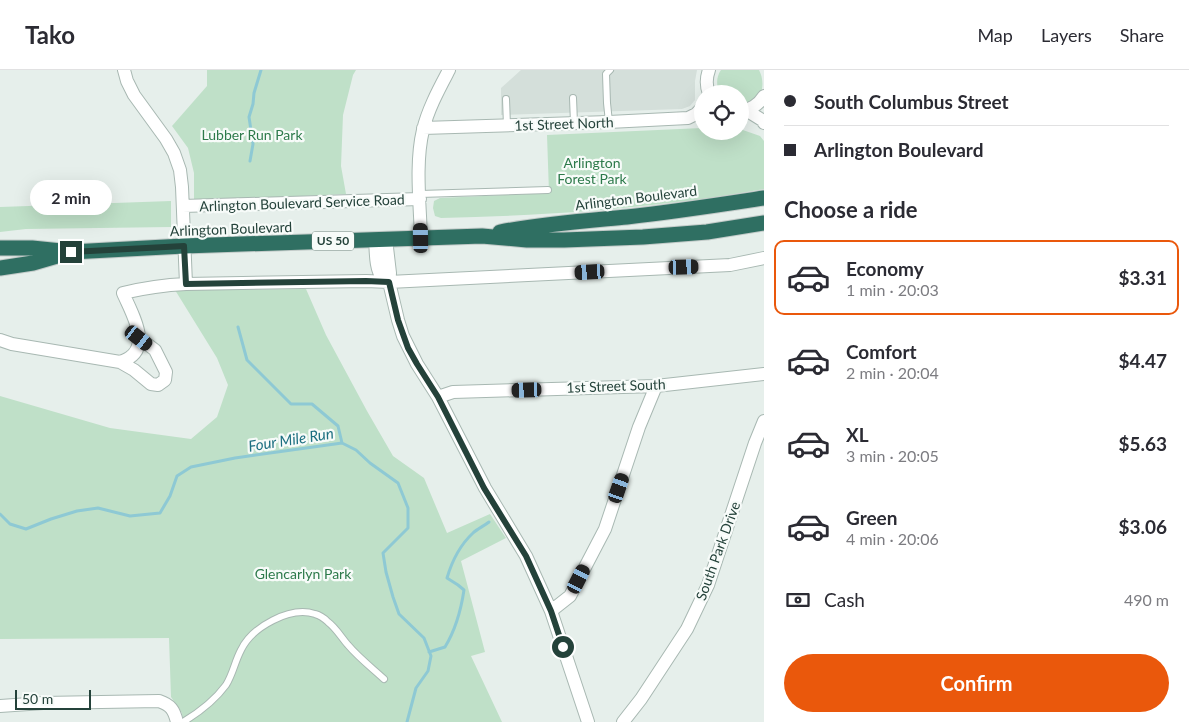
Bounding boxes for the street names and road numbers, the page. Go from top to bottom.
street label: 1st Street North [514,113,614,134]
street label: Arlington Boulevard [574,182,698,213]
street label: Arlington Boulevard Service Road [199,190,405,215]
street label: Arlington Boulevard [169,218,293,239]
road number: US 50 [312,232,354,250]
street label: 1st Street South [566,375,666,396]
street label: South Park Drive [692,499,743,603]

